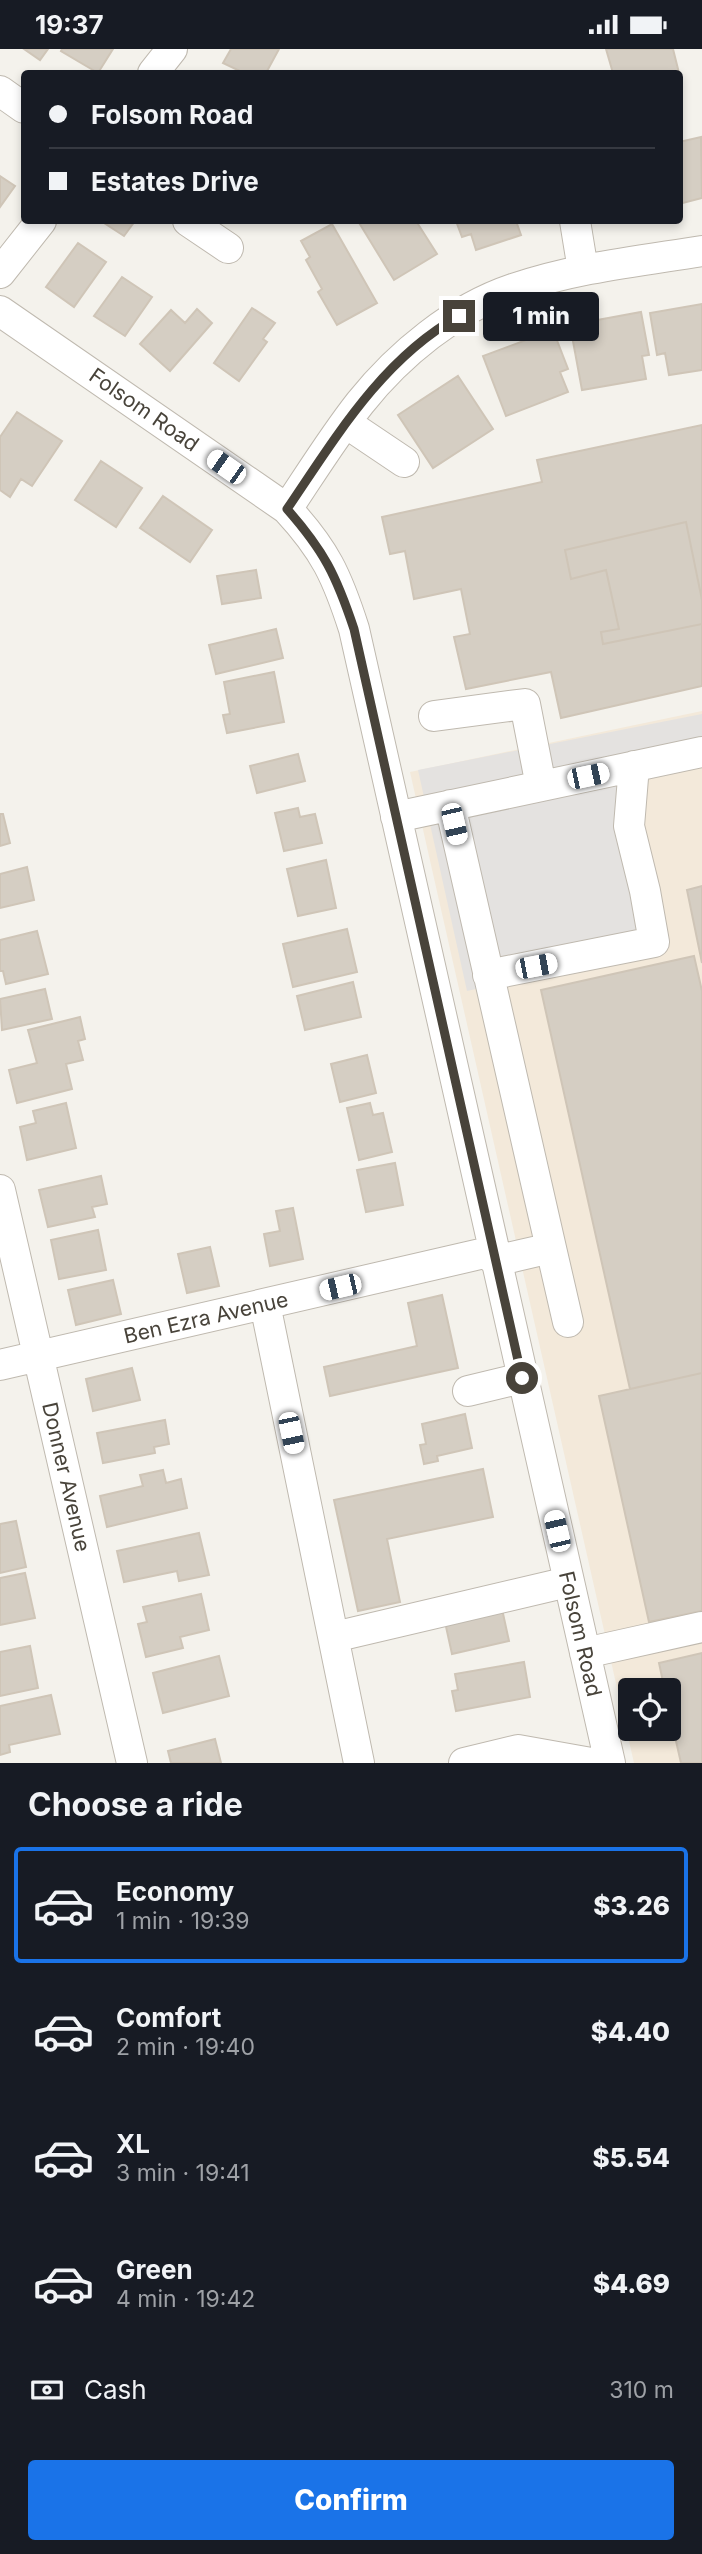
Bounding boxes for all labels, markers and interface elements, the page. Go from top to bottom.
text: 19:37 [35,9,104,40]
text: Folsom Road [91,99,253,130]
text: Estates Drive [91,166,259,197]
callout: 1 min [484,292,599,341]
route end [443,300,475,332]
text: 1 min [512,302,570,330]
street label: Folsom Road [85,363,204,457]
car [203,446,250,488]
car [566,761,611,791]
car [440,801,469,847]
car [514,952,559,980]
car [318,1272,363,1302]
street label: Ben Ezra Avenue [121,1286,290,1349]
route start [506,1362,538,1394]
street label: Donner Avenue [37,1400,96,1554]
car [277,1410,306,1456]
car [543,1508,572,1554]
street label: Folsom Road [554,1569,607,1699]
map controls [618,1678,681,1741]
button: locate [618,1678,681,1741]
text: Choose a ride [28,1785,243,1824]
icon: car [32,1874,95,1937]
text: Economy [116,1876,234,1907]
text: $3.26 [593,1890,670,1921]
text: 1 min · 19:39 [116,1907,249,1935]
icon: car [32,2000,95,2063]
text: Comfort [116,2002,221,2033]
text: $4.40 [591,2016,670,2047]
text: 2 min · 19:40 [116,2033,255,2061]
icon: car [32,2126,95,2189]
text: XL [116,2128,150,2159]
text: $5.54 [593,2142,670,2173]
text: 3 min · 19:41 [116,2159,250,2187]
icon: car [32,2252,95,2315]
text: Green [116,2254,193,2285]
text: $4.69 [593,2268,670,2299]
text: 4 min · 19:42 [116,2285,255,2313]
icon: cash [28,2371,66,2409]
text: Cash [84,2374,147,2405]
text: 310 m [609,2376,674,2404]
button: Confirm [28,2460,674,2540]

